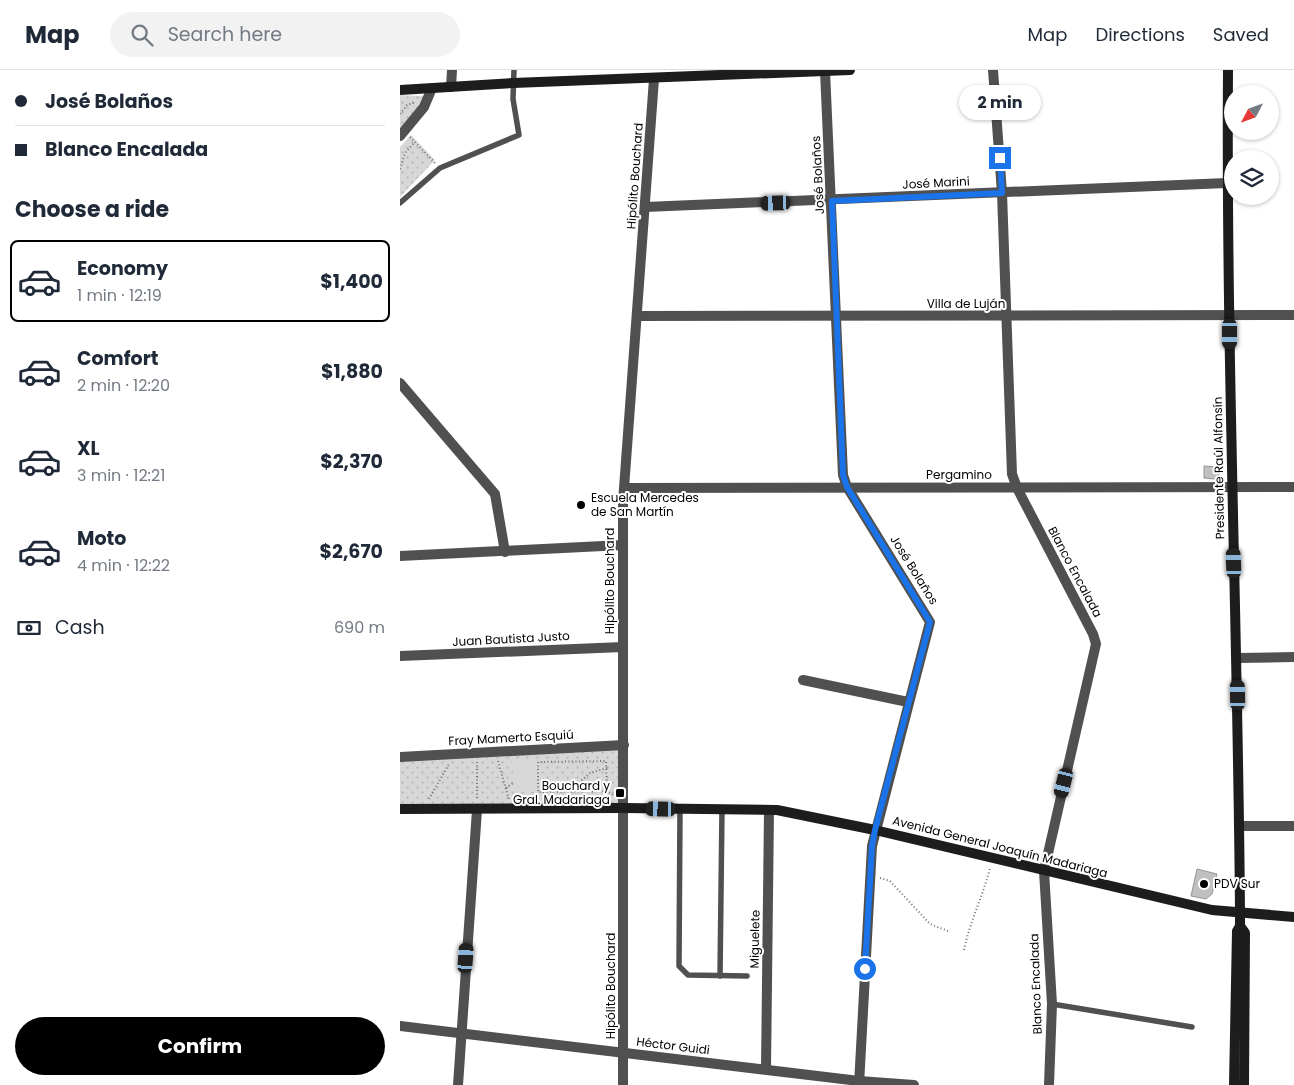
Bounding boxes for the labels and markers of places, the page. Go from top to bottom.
place label: Escuela Mercedes de San Martín [591,489,699,520]
marker: Escuela Mercedes de San Martín [575,499,587,511]
place label: Bouchard y Gral. Madariaga [513,777,610,808]
marker: Bouchard y Gral. Madariaga [614,787,626,799]
place label: PDV Sur [1214,875,1260,892]
marker: PDV Sur [1198,878,1210,890]

